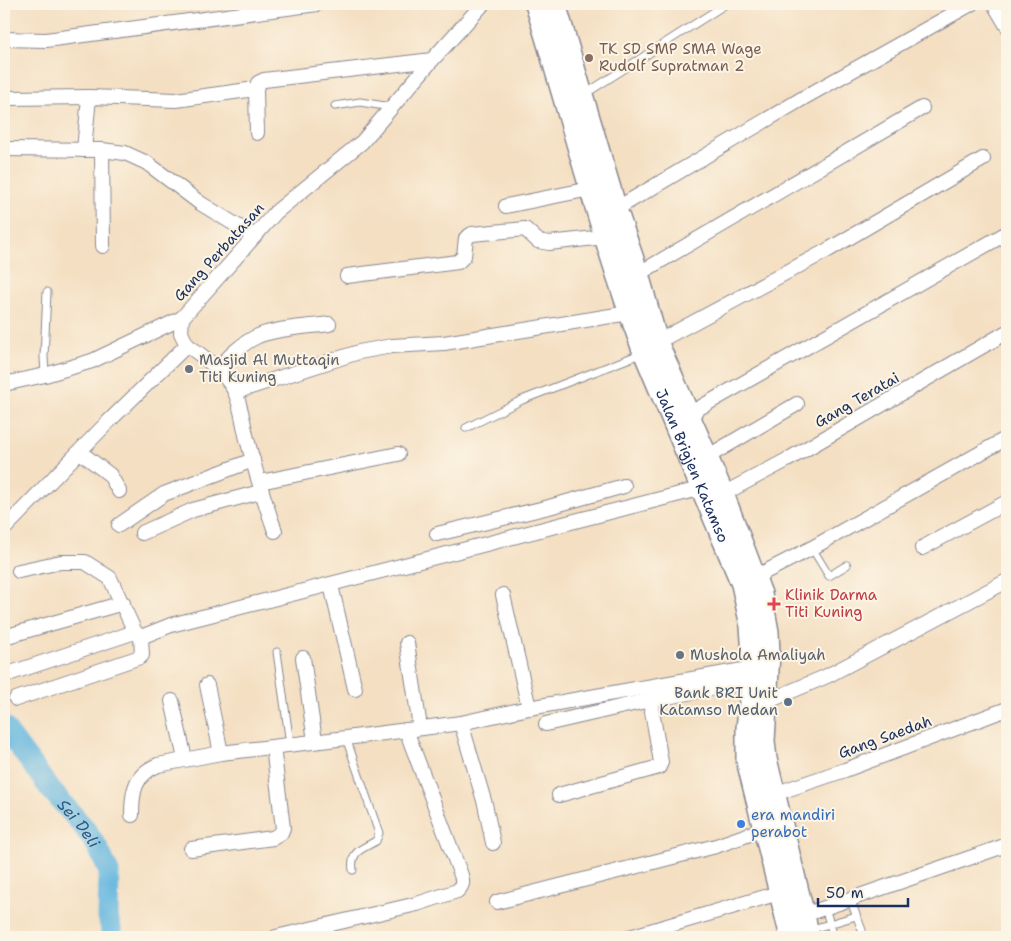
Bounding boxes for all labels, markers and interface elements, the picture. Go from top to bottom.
place label: TK SD SMP SMA Wage Rudolf Supratman 2 [599,39,762,76]
marker: TK SD SMP SMA Wage Rudolf Supratman 2 [583,52,595,64]
street label: Gang Perbatasan [169,198,269,306]
place label: Masjid Al Muttaqin Titi Kuning [199,350,340,387]
marker: Masjid Al Muttaqin Titi Kuning [183,363,195,375]
street label: Gang Teratai [811,368,903,432]
street label: Jalan Brigjen Katamso [651,386,733,546]
place label: Klinik Darma Titi Kuning [785,585,878,622]
marker: Klinik Darma Titi Kuning [767,597,781,611]
place label: Mushola Amaliyah [690,645,826,665]
marker: Mushola Amaliyah [674,649,686,661]
place label: Bank BRI Unit Katamso Medan [659,683,778,720]
marker: Bank BRI Unit Katamso Medan [782,696,794,708]
street label: Gang Saedah [836,711,934,763]
water label: Sei Deli [53,794,105,852]
place label: era mandiri perabot [751,805,835,842]
marker: era mandiri perabot [735,818,747,830]
scale bar [818,876,908,908]
text: 50 m [826,883,864,903]

